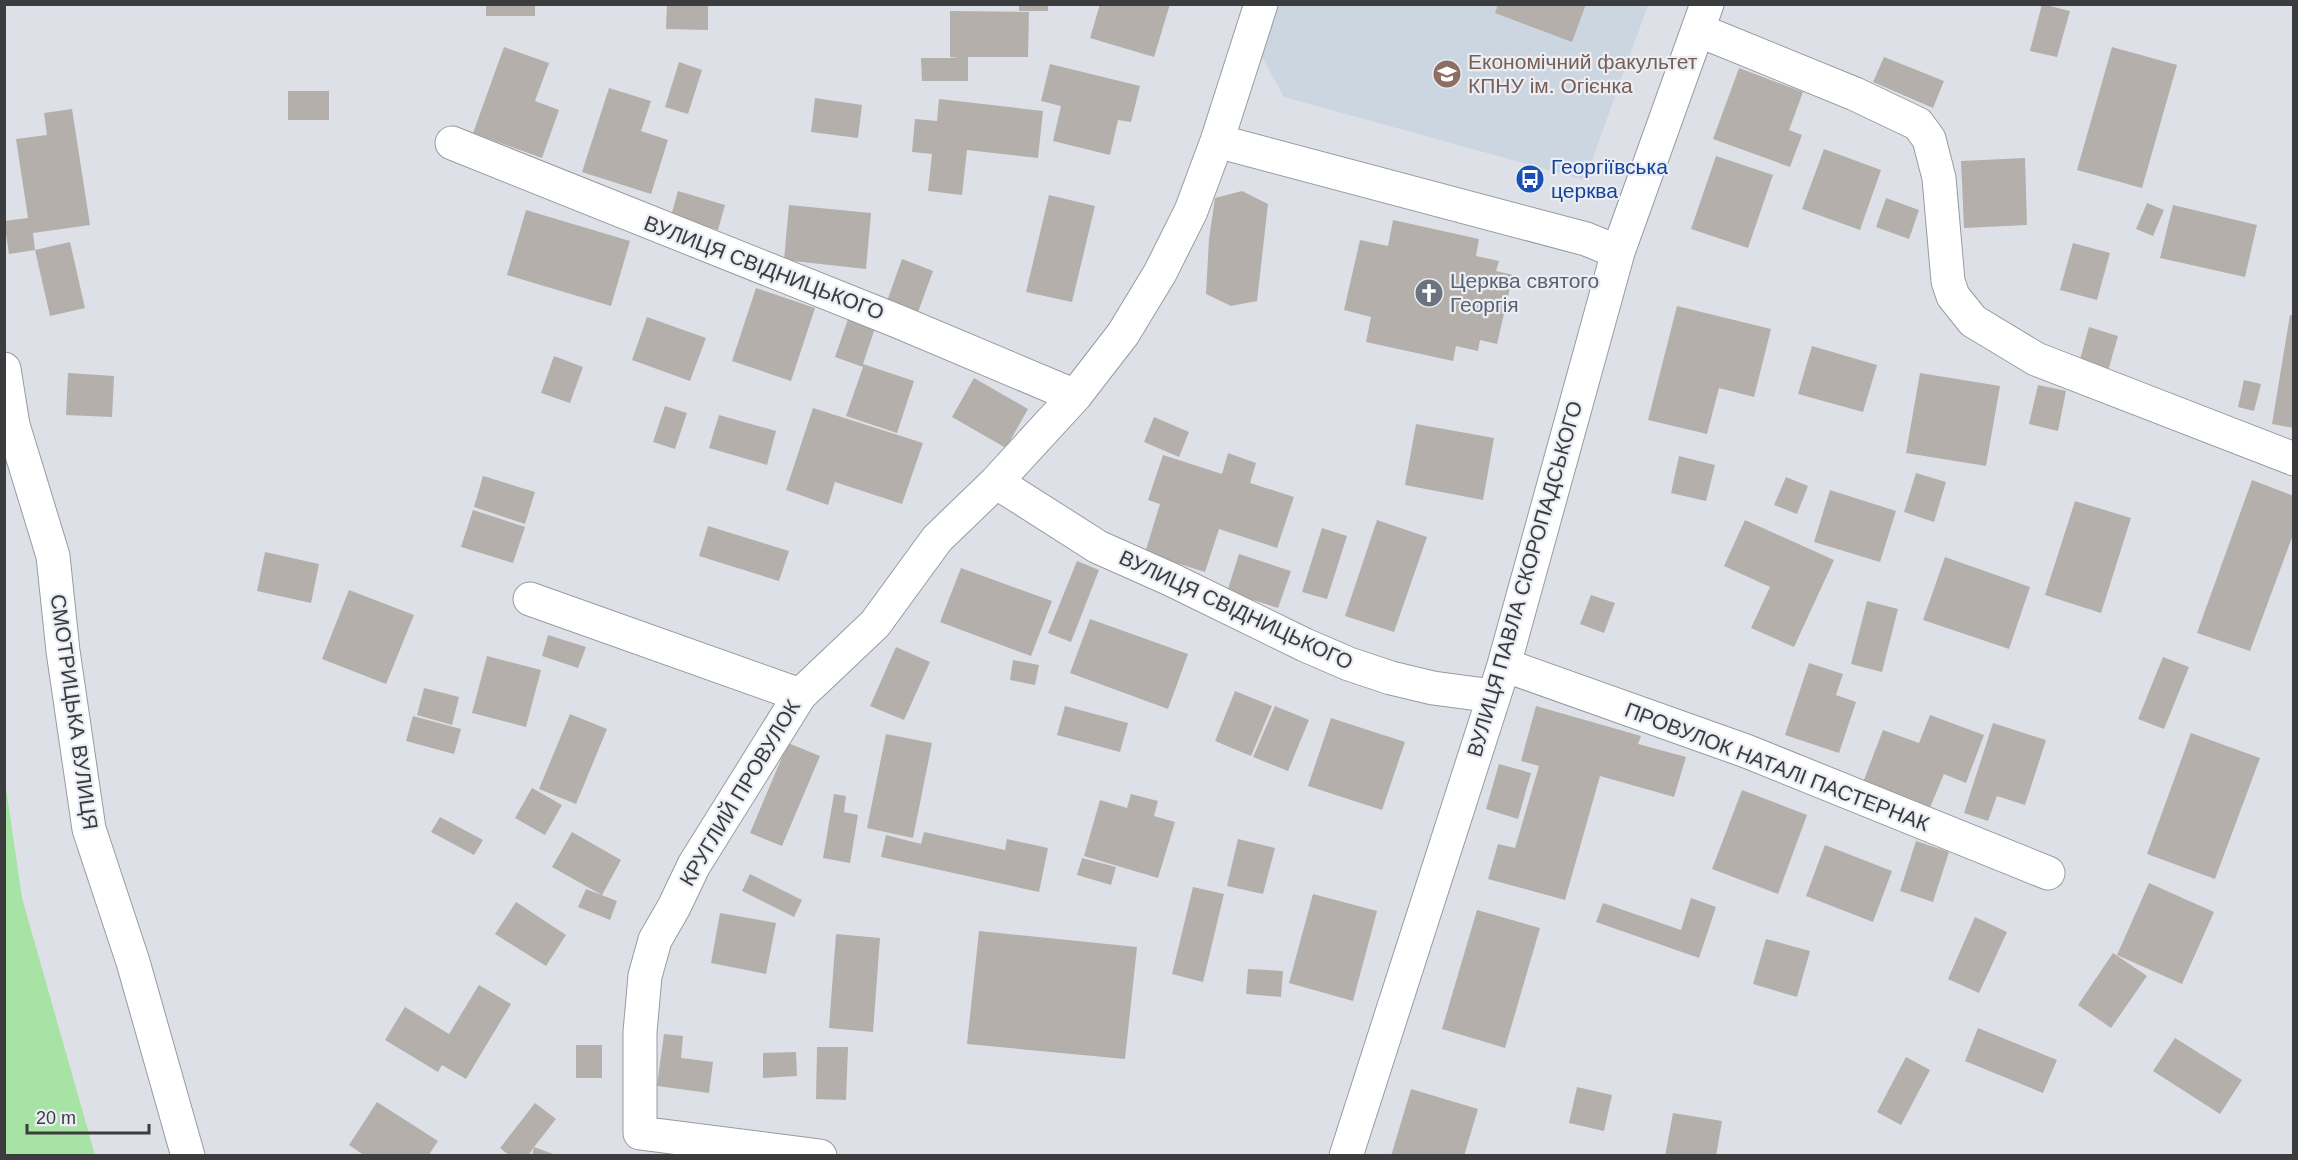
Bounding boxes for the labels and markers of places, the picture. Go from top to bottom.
place label: Економічний факультет КПНУ ім. Огієнка [1468,50,1698,97]
school or university icon: Економічний факультет КПНУ ім. Огієнка [1431,58,1463,90]
place label: Георгіївська церква [1551,155,1668,202]
bus stop icon: Георгіївська церква [1514,163,1546,195]
place label: Церква святого Георгія [1450,269,1599,316]
church icon: Церква святого Георгія [1413,277,1445,309]

